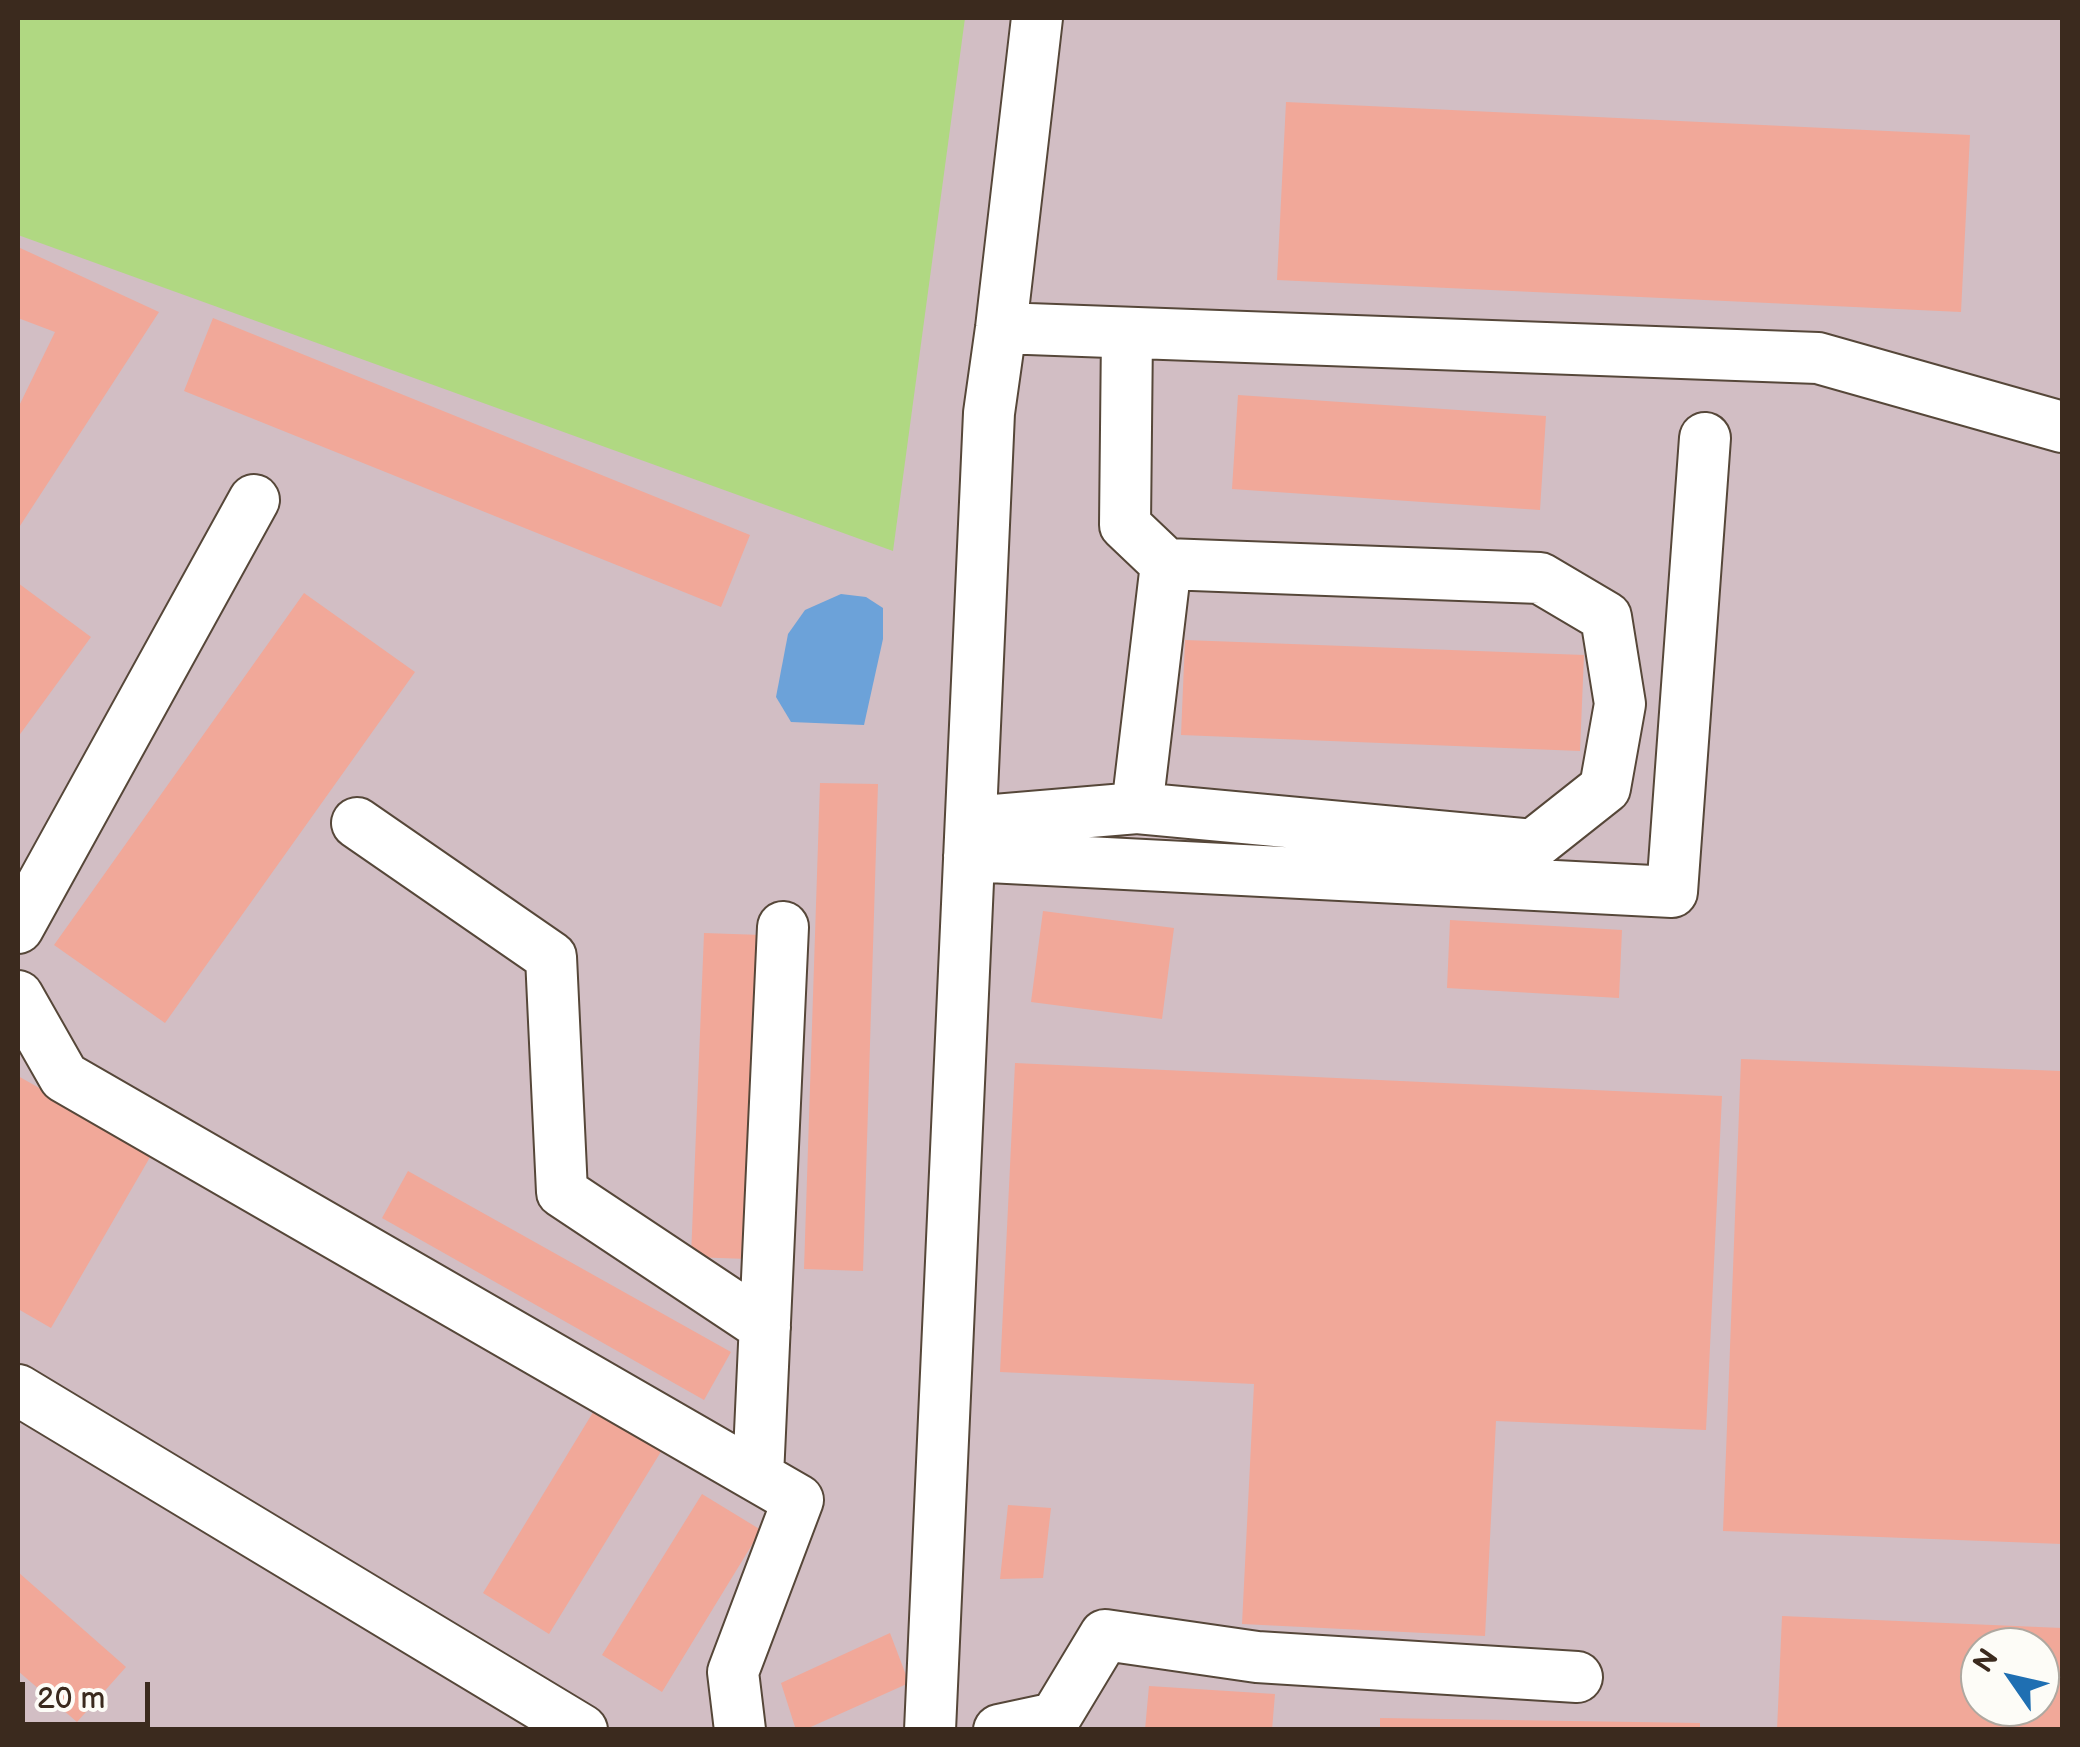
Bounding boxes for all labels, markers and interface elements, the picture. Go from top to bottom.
north arrow [1960,1627,2060,1727]
text: N [1967,1643,2006,1679]
scale bar [25,1662,155,1724]
text: 20 m [37,1681,105,1717]

